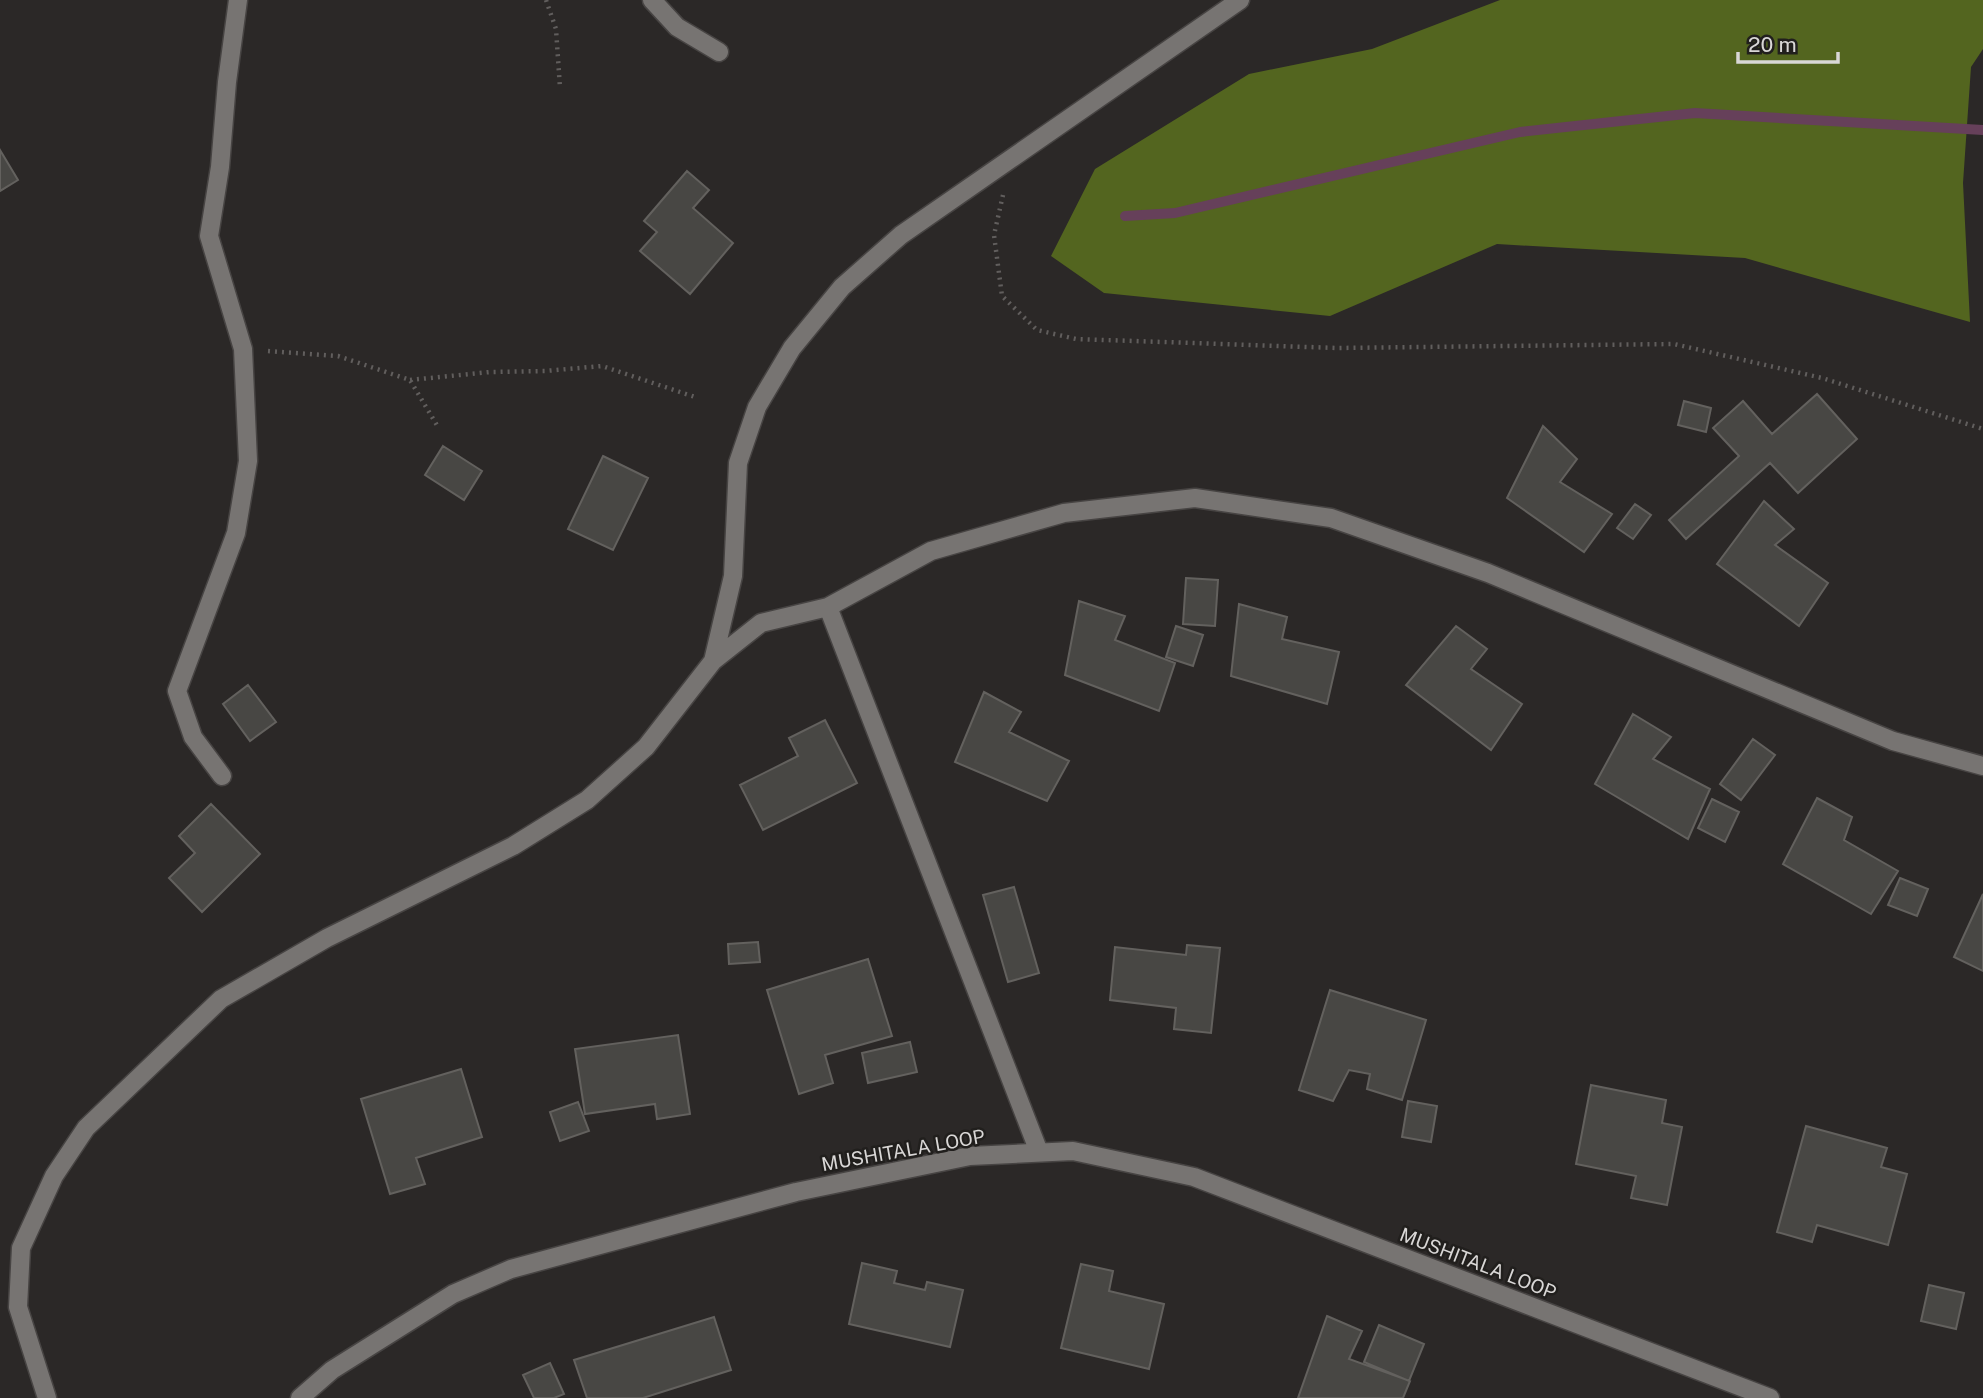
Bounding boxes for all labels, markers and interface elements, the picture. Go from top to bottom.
scale bar [1738,21,1838,65]
text: 20 m [1748,32,1797,57]
street label: MUSHITALA LOOP [820,1125,986,1175]
street label: MUSHITALA LOOP [1397,1223,1559,1303]

